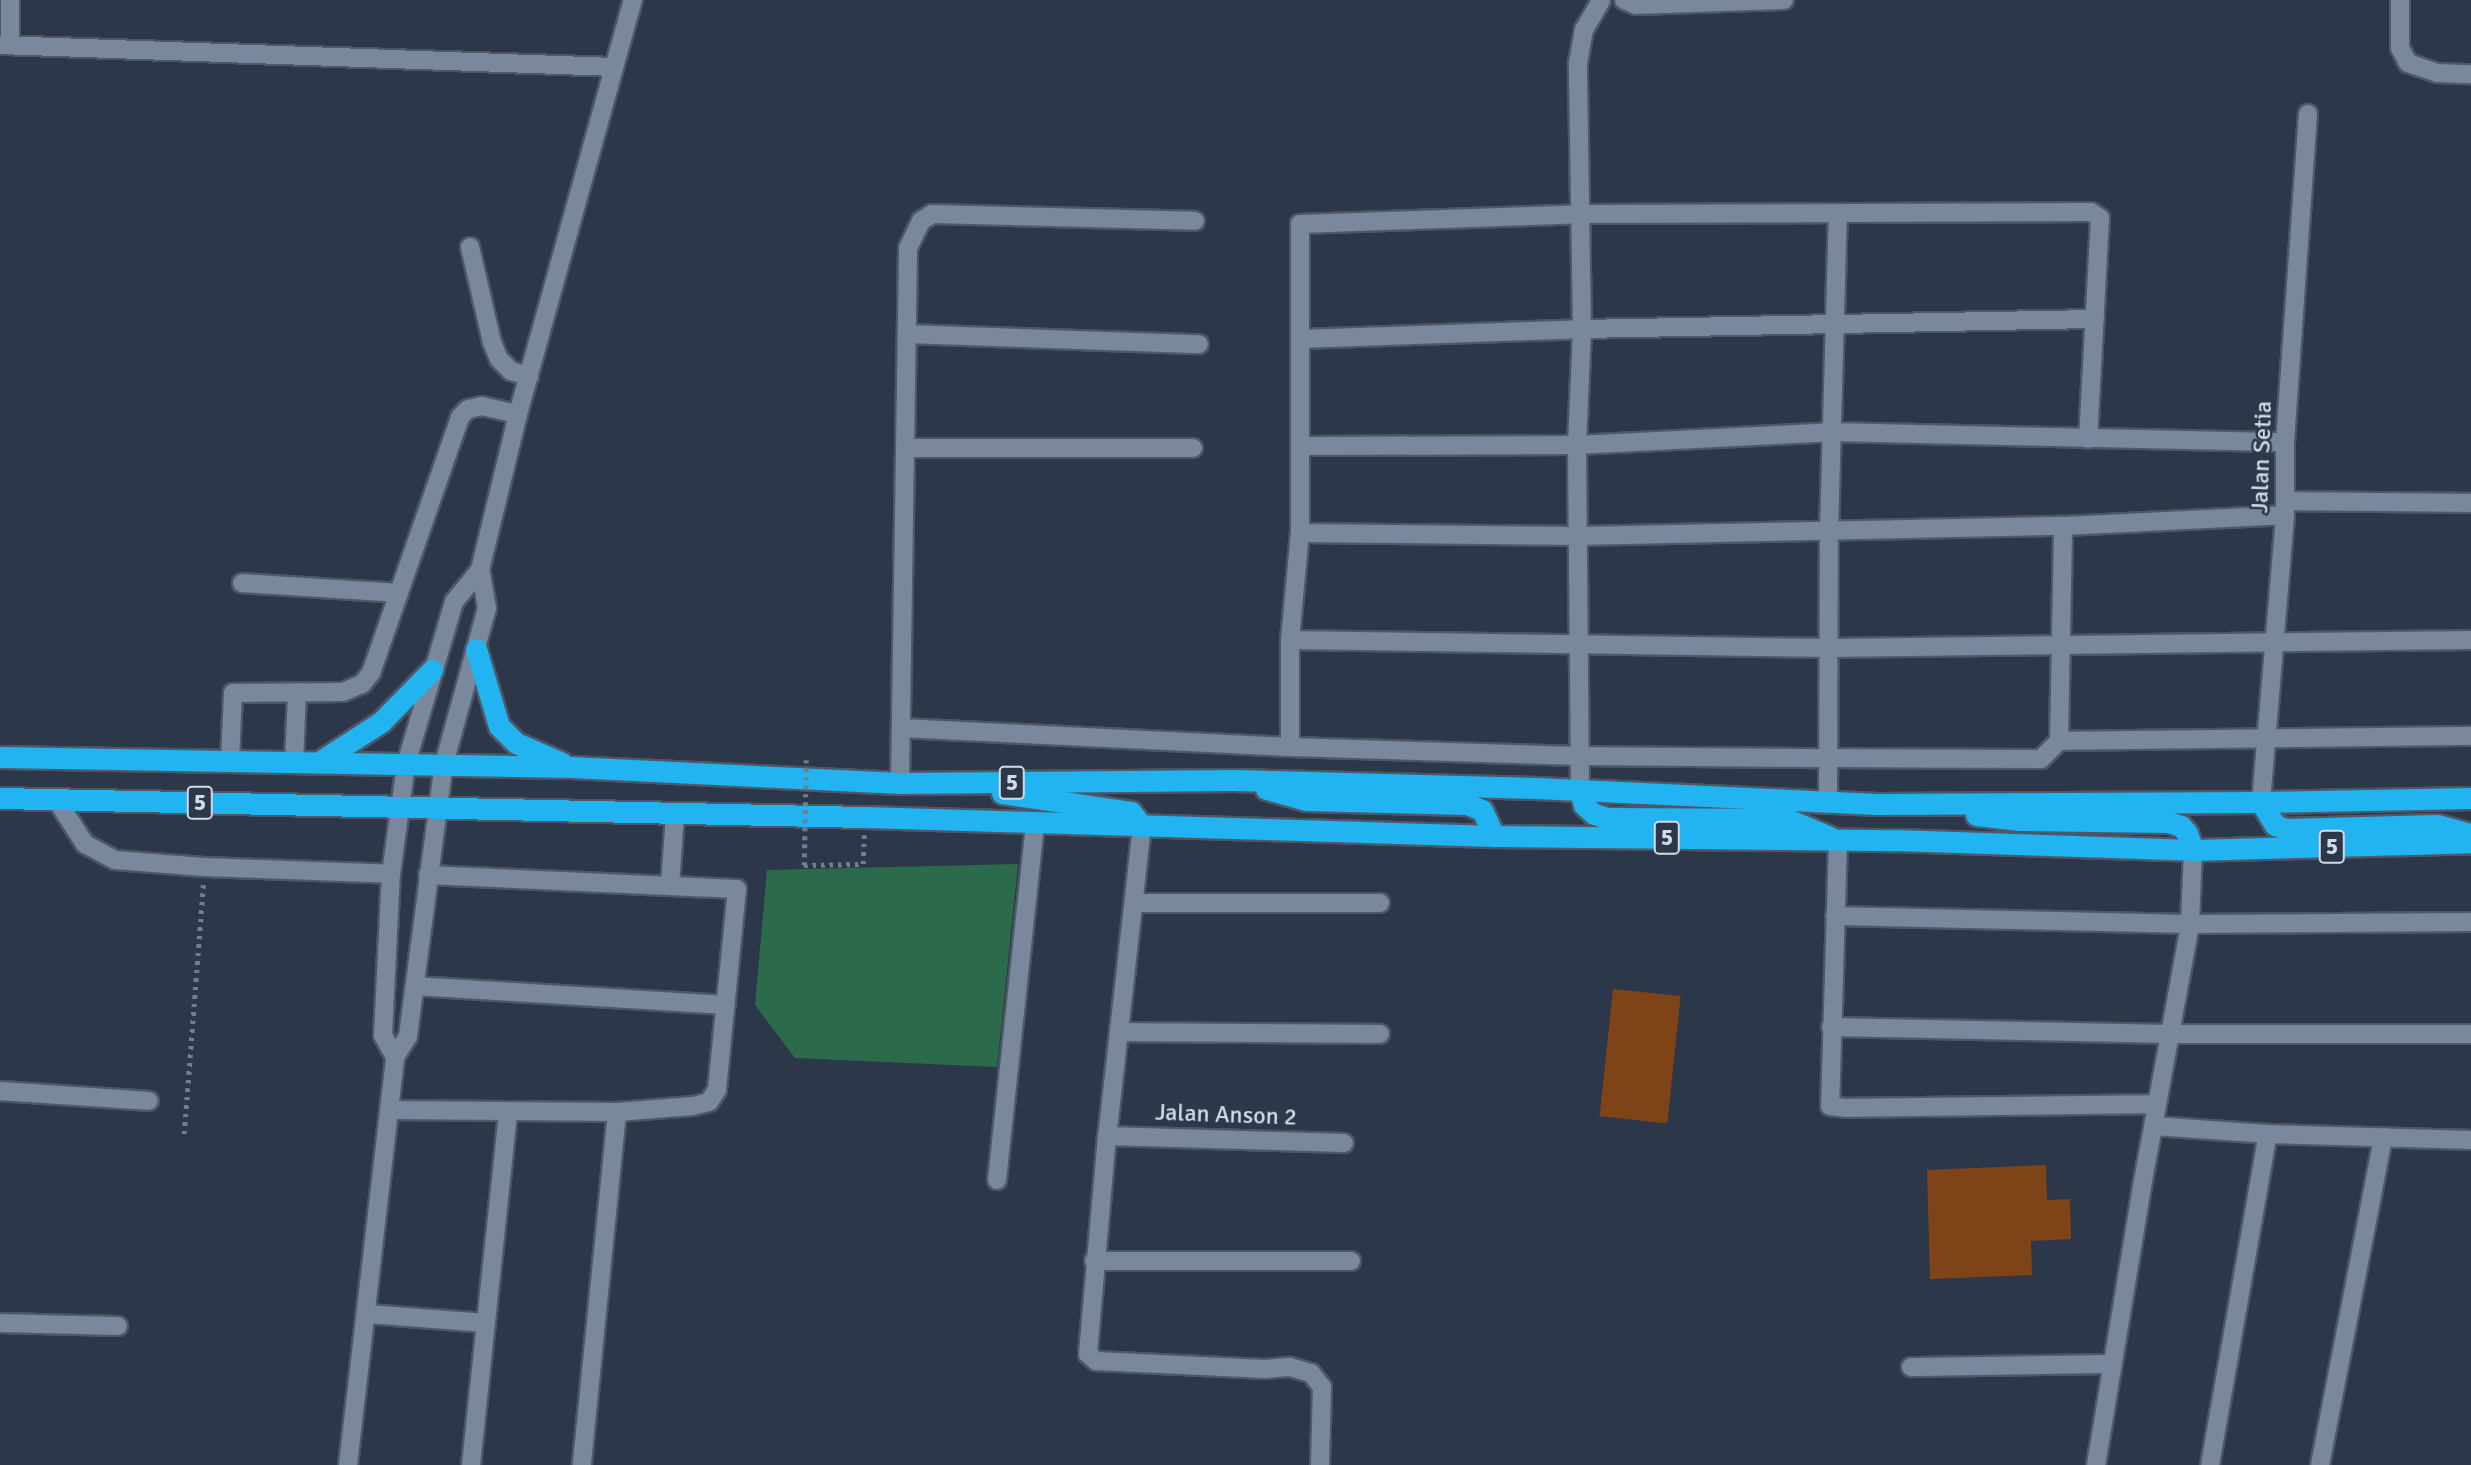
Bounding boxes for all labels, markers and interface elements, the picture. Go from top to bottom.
street label: Jalan Setia [2246,400,2278,514]
road number: 5 [998,764,1026,803]
road number: 5 [186,783,214,822]
road number: 5 [1653,818,1681,858]
road number: 5 [2318,828,2346,866]
street label: Jalan Anson 2 [1155,1098,1297,1132]

